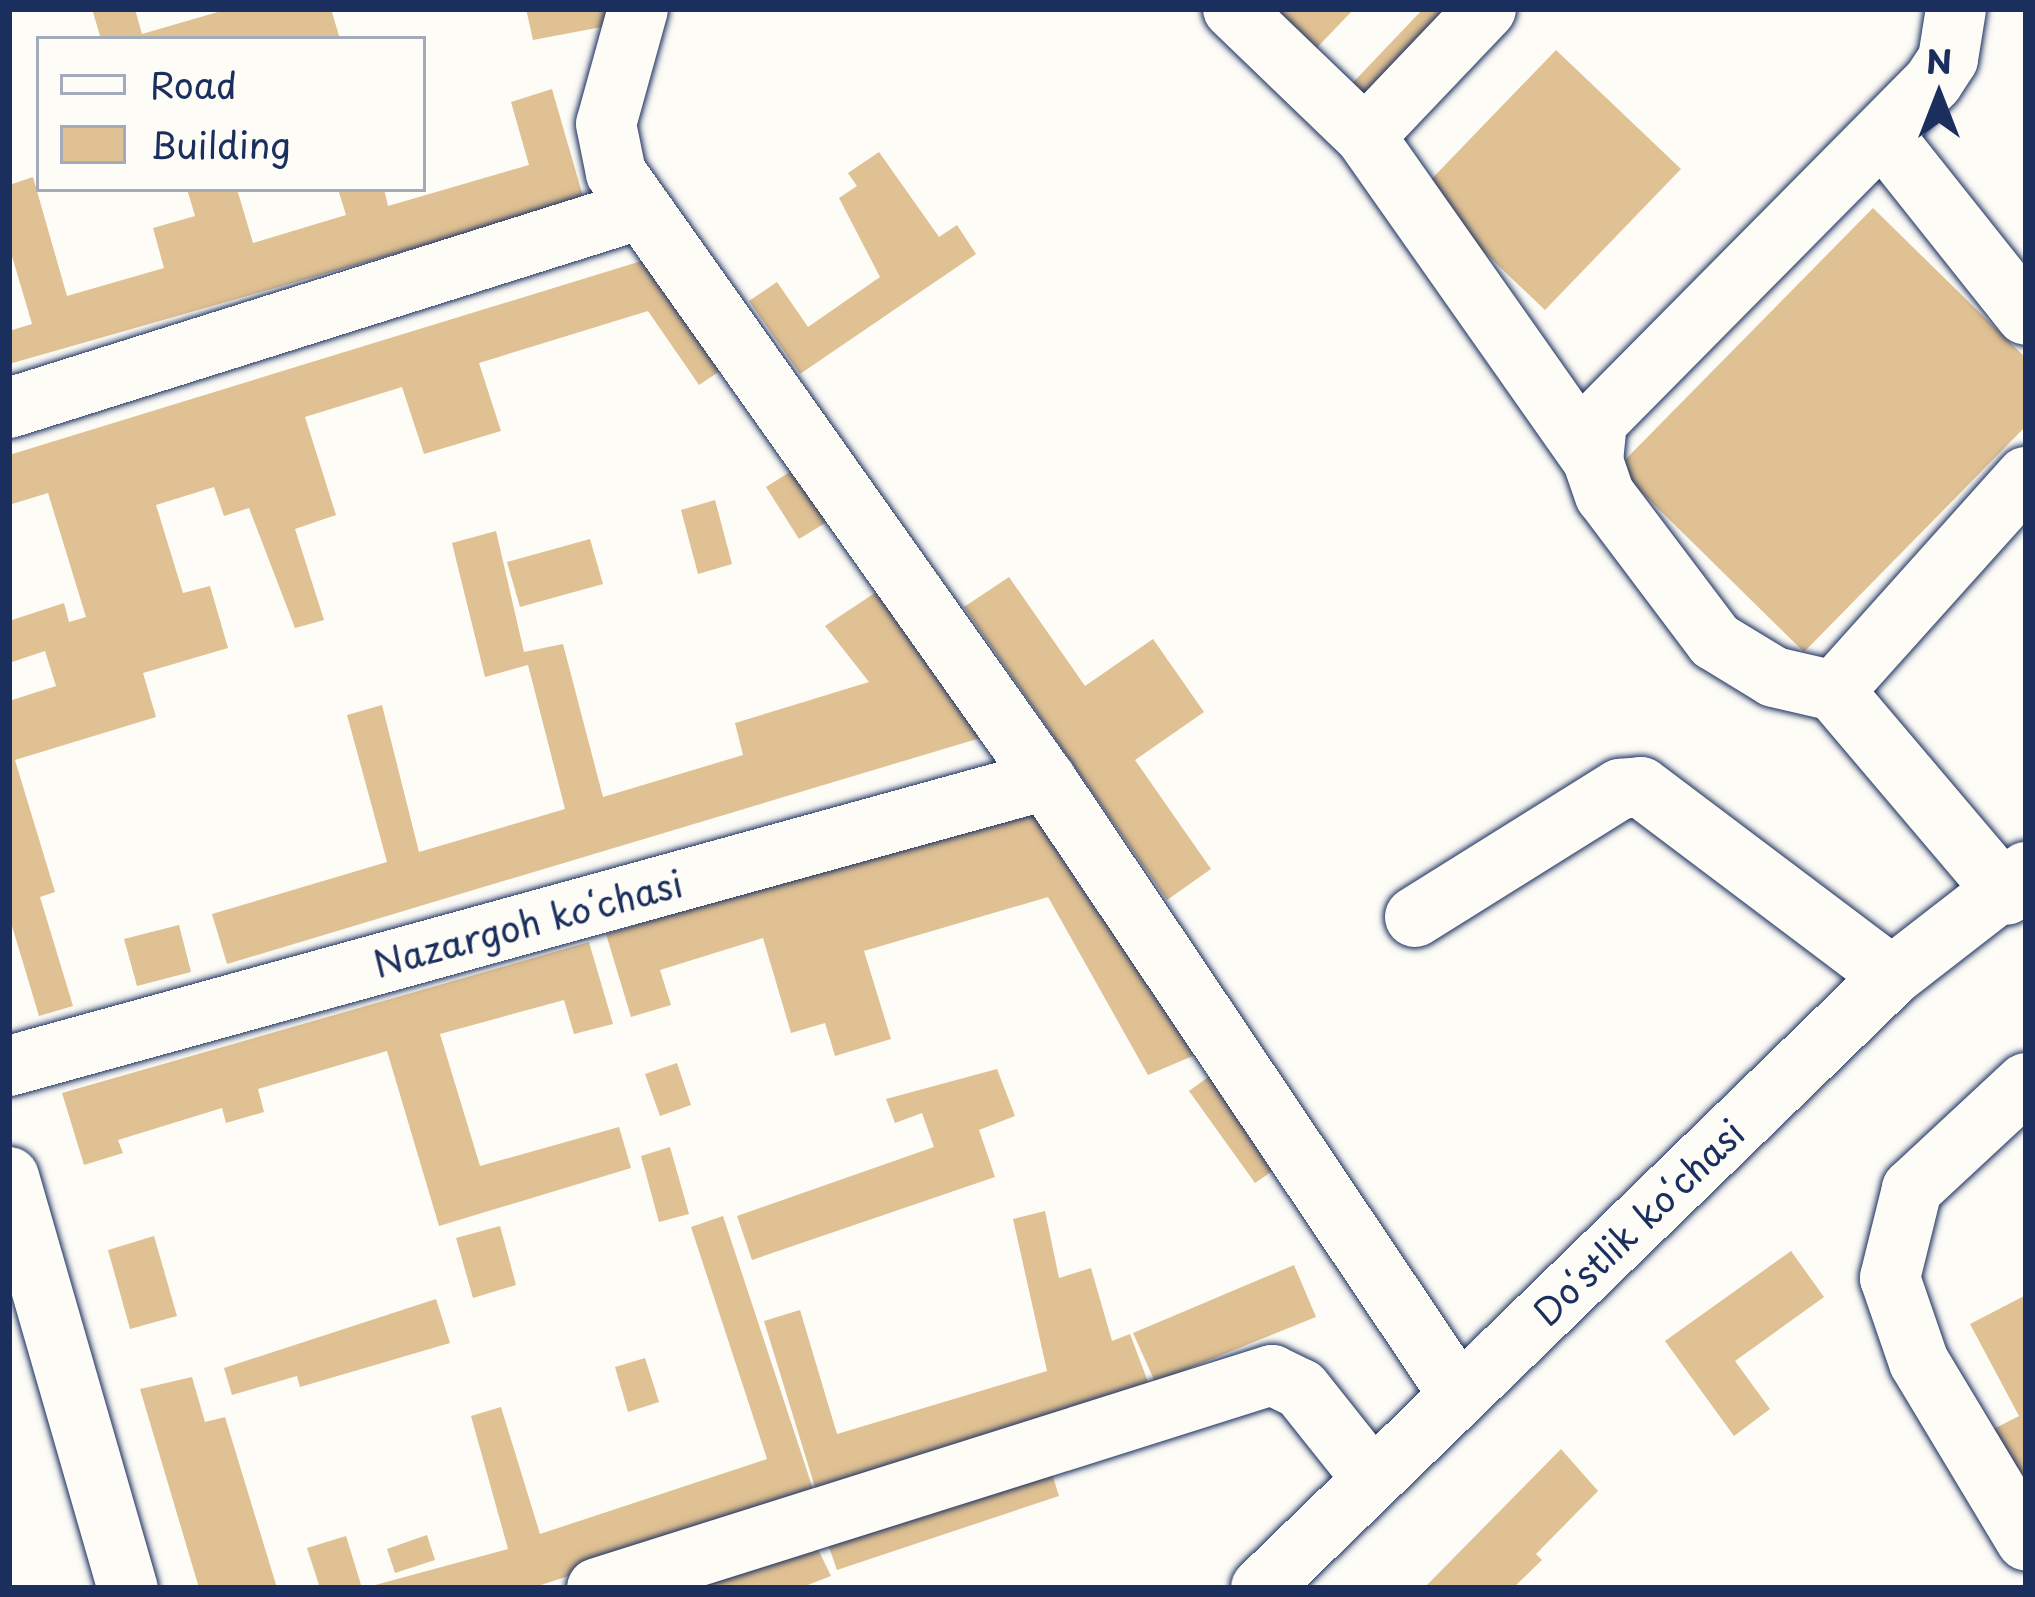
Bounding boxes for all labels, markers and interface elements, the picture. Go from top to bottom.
text: N [1926,35,1952,85]
legend [36,36,426,192]
north arrow [1879,36,1999,156]
text: Road [150,57,237,111]
text: Building [150,117,291,171]
street label: Nazargoh koʻchasi [368,861,688,985]
street label: Doʻstlik koʻchasi [1523,1110,1753,1334]

